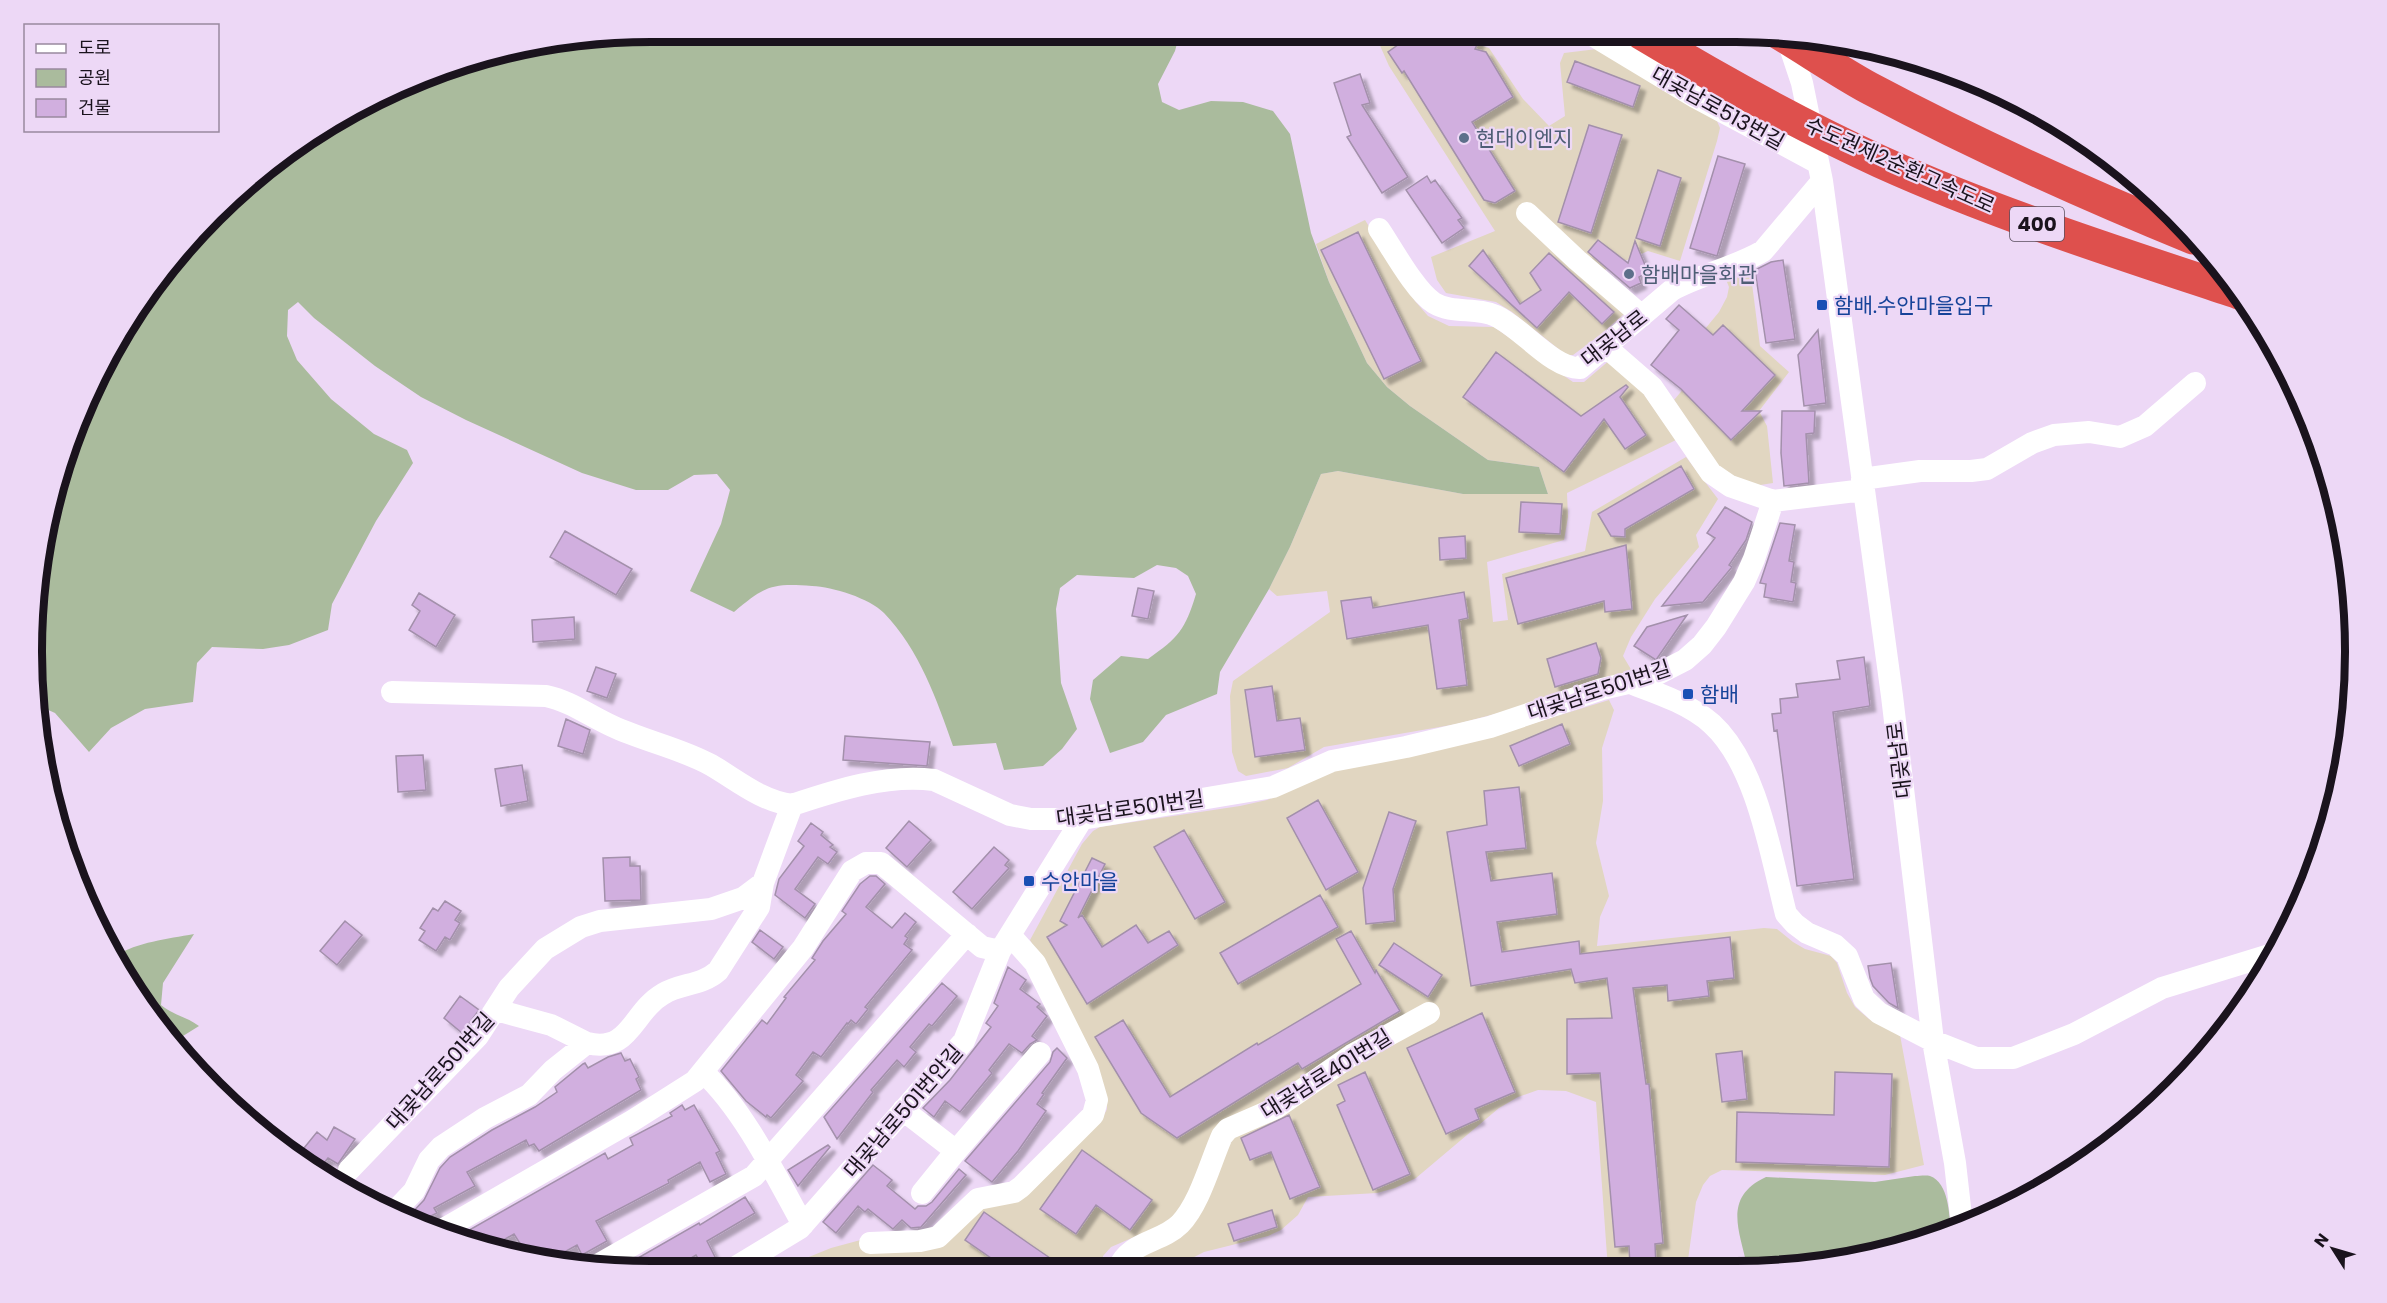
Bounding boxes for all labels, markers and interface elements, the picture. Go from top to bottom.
legend [24,24,219,132]
text: 도로 [78,35,111,60]
street label: 대곶남로513번길 [1646,59,1790,157]
text: 공원 [78,65,111,90]
text: 건물 [78,95,111,120]
street label: 수도권제2순환고속도로 [1800,110,2000,220]
place label: 현대이엔지 [1476,124,1573,153]
marker: 현대이엔지 [1457,131,1471,145]
road number: 400 [2010,207,2064,241]
place label: 함배마을회관 [1641,260,1757,289]
marker: 함배마을회관 [1622,267,1636,281]
place label: 함배.수안마을입구 [1834,291,1993,320]
marker: 함배.수안마을입구 [1815,298,1829,312]
street label: 대곶남로 [1575,303,1653,373]
street label: 대곶남로501번길 [1524,653,1674,727]
place label: 함배 [1700,680,1739,709]
marker: 함배 [1681,687,1695,701]
street label: 대곶남로 [1880,720,1918,800]
street label: 대곶남로501번길 [1054,783,1206,833]
place label: 수안마을 [1041,867,1118,896]
marker: 수안마을 [1022,874,1036,888]
street label: 대곶남로501번길 [379,1006,501,1136]
street label: 대곶남로401번길 [1255,1022,1397,1126]
street label: 대곶남로501번안길 [837,1038,969,1184]
north arrow [2303,1219,2363,1279]
text: N [2309,1229,2334,1252]

